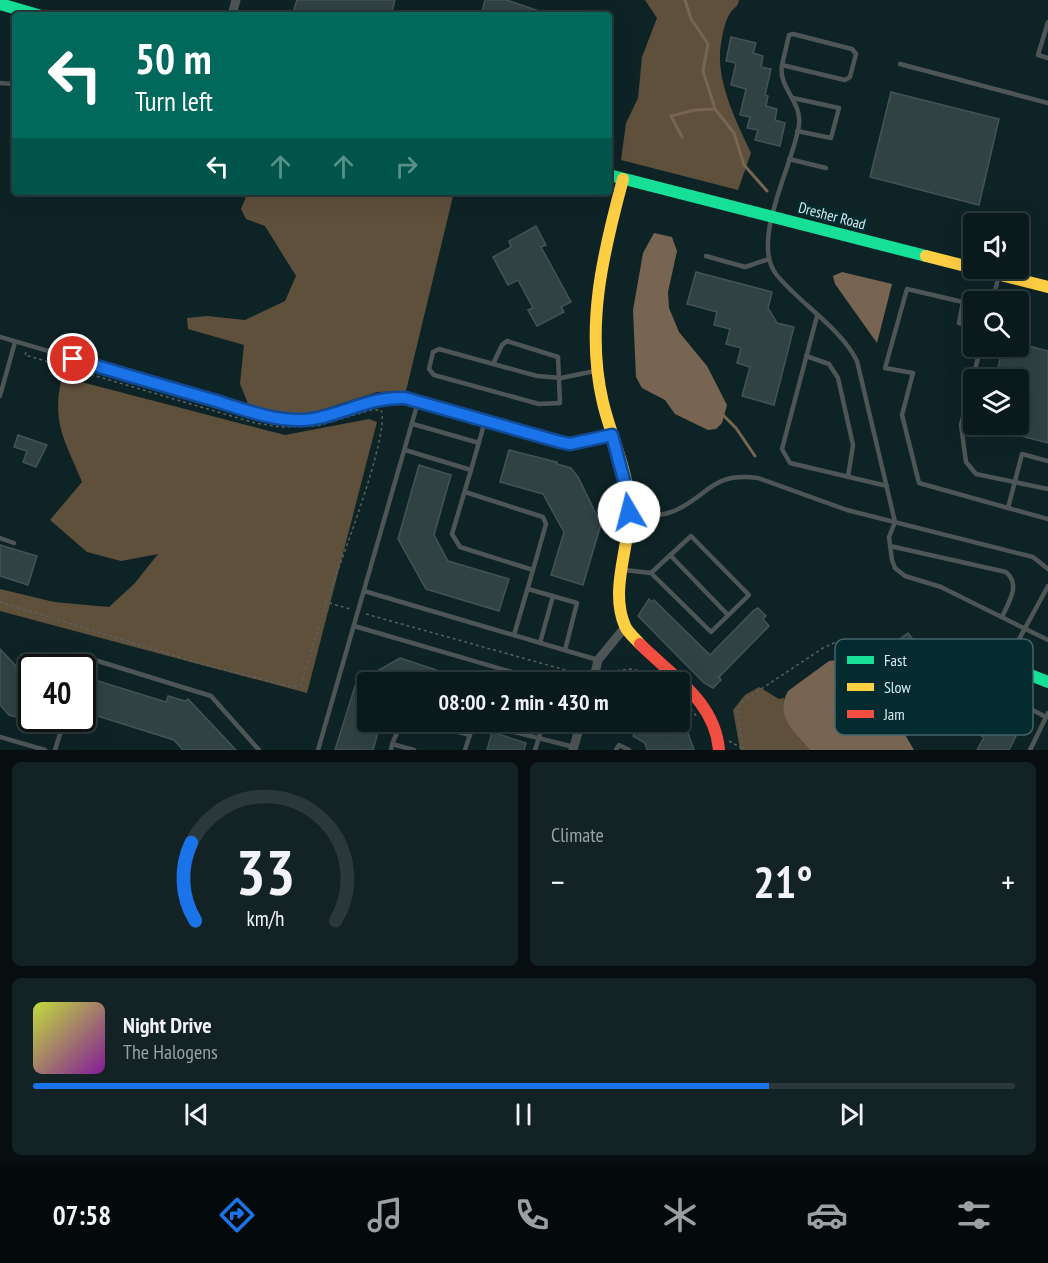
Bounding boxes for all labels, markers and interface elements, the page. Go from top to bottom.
text: 50 m [135,31,212,86]
icon: left [36,36,114,114]
text: Turn left [135,84,213,118]
icon: left [201,150,234,183]
icon: ahead [264,150,297,183]
icon: ahead [327,150,360,183]
icon: right [390,150,423,183]
street label: Dresher Road [796,197,868,234]
map controls [963,213,1029,435]
button: sound [963,213,1029,279]
button: search [963,291,1029,357]
pin [47,333,98,384]
icon: arrive [56,342,89,375]
button: layers [963,369,1029,435]
position arrow [597,480,661,544]
legend [835,639,1033,735]
text: Fast [884,650,907,670]
speed limit sign: 40 [18,654,96,732]
text: Slow [884,677,911,697]
text: 08:00 · 2 min · 430 m [438,688,609,716]
text: Jam [883,704,905,724]
text: Climate [551,822,604,848]
text: 33 [235,831,295,912]
text: 21° [753,852,813,910]
text: − [551,860,565,903]
text: + [1001,860,1015,903]
text: km/h [246,904,284,932]
text: Night Drive [123,1011,212,1039]
text: The Halogens [123,1039,218,1065]
icon: previous [180,1098,213,1131]
icon: pause [507,1098,540,1131]
icon: next [835,1098,868,1131]
icon: directions [216,1194,258,1236]
icon: music [364,1194,406,1236]
icon: phone [511,1194,553,1236]
icon: climate [659,1194,701,1236]
icon: car [806,1194,848,1236]
icon: filters [953,1194,995,1236]
text: 07:58 [53,1198,111,1232]

